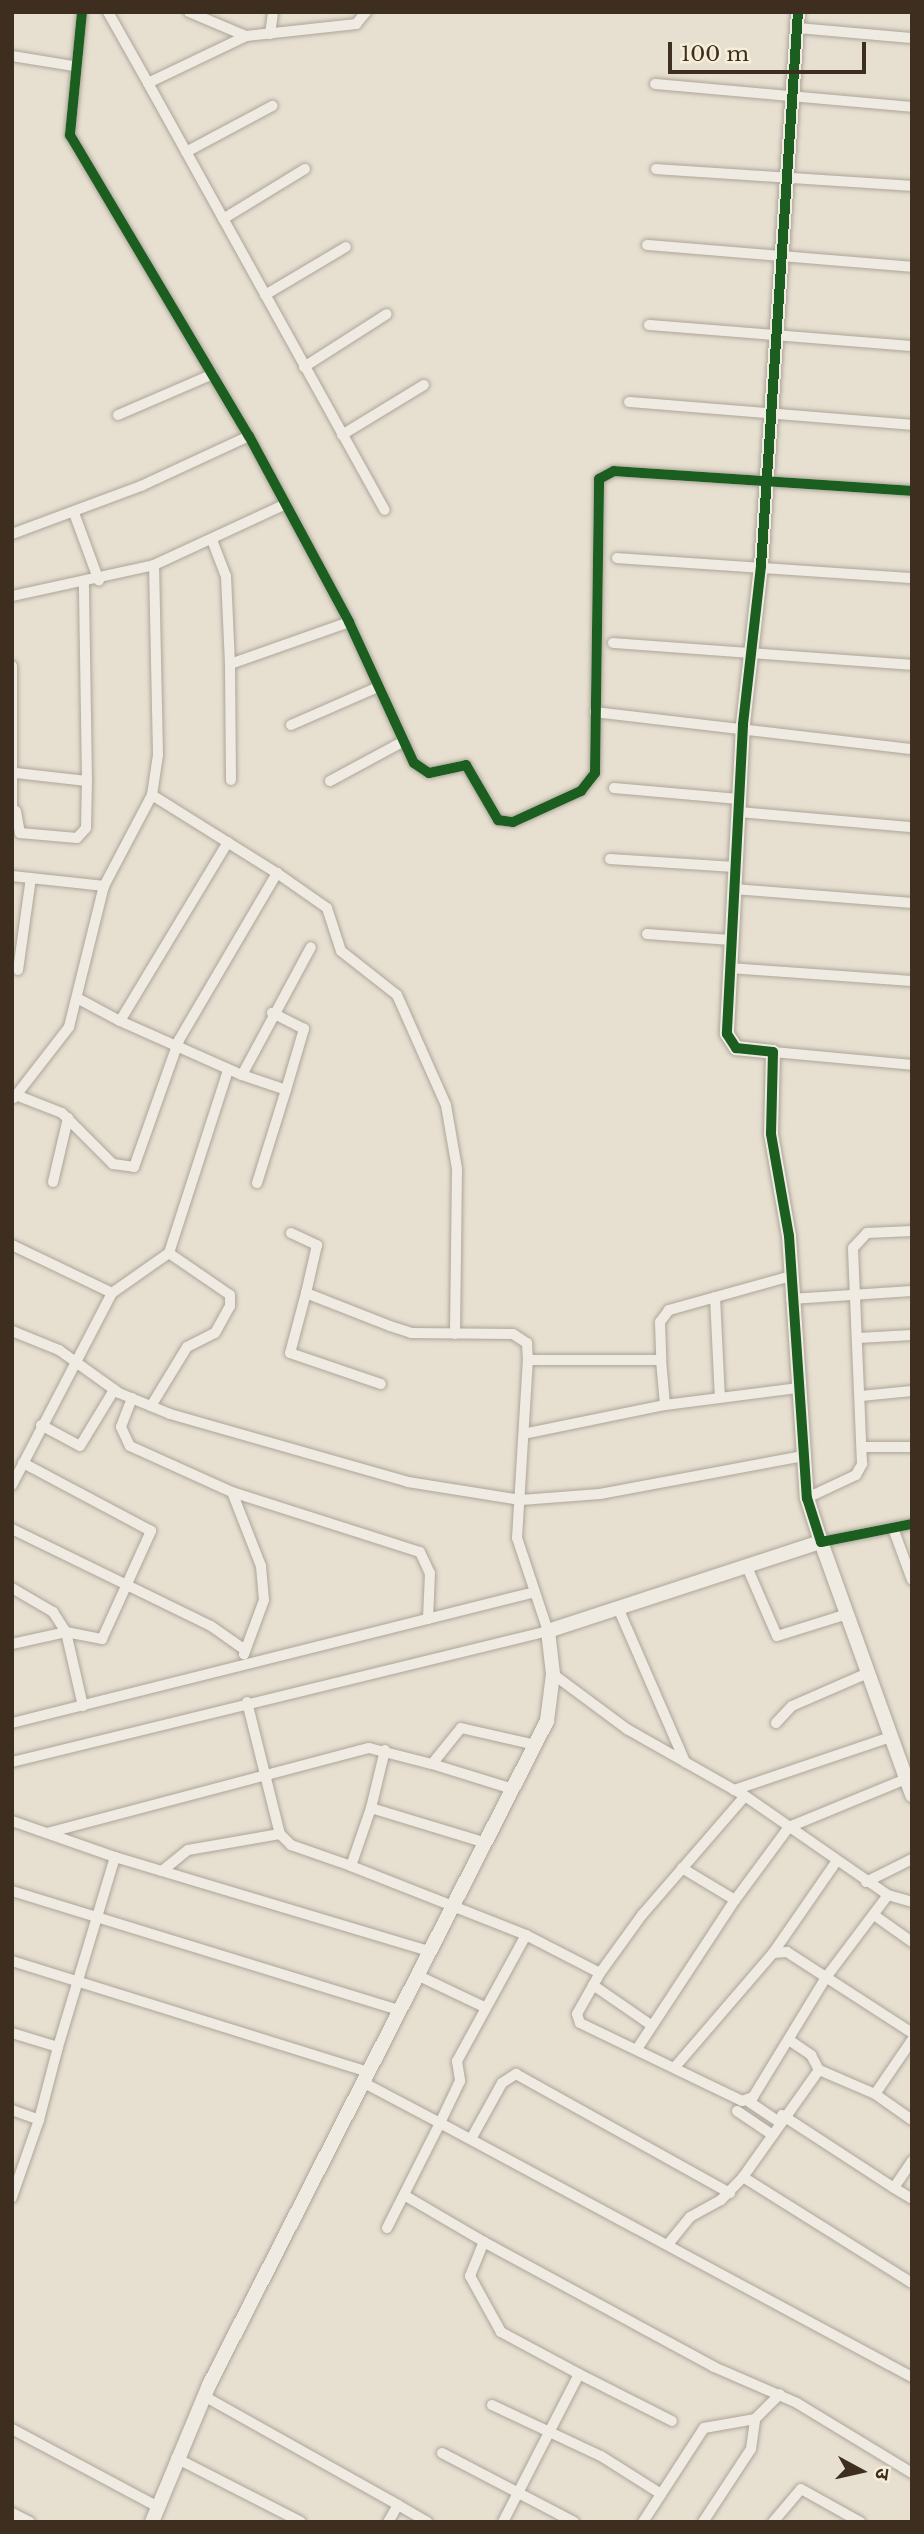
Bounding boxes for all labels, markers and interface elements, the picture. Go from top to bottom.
scale bar [672,28,870,72]
text: 100 m [681,41,749,67]
north arrow [826,2436,896,2506]
text: उ [870,2467,894,2481]

